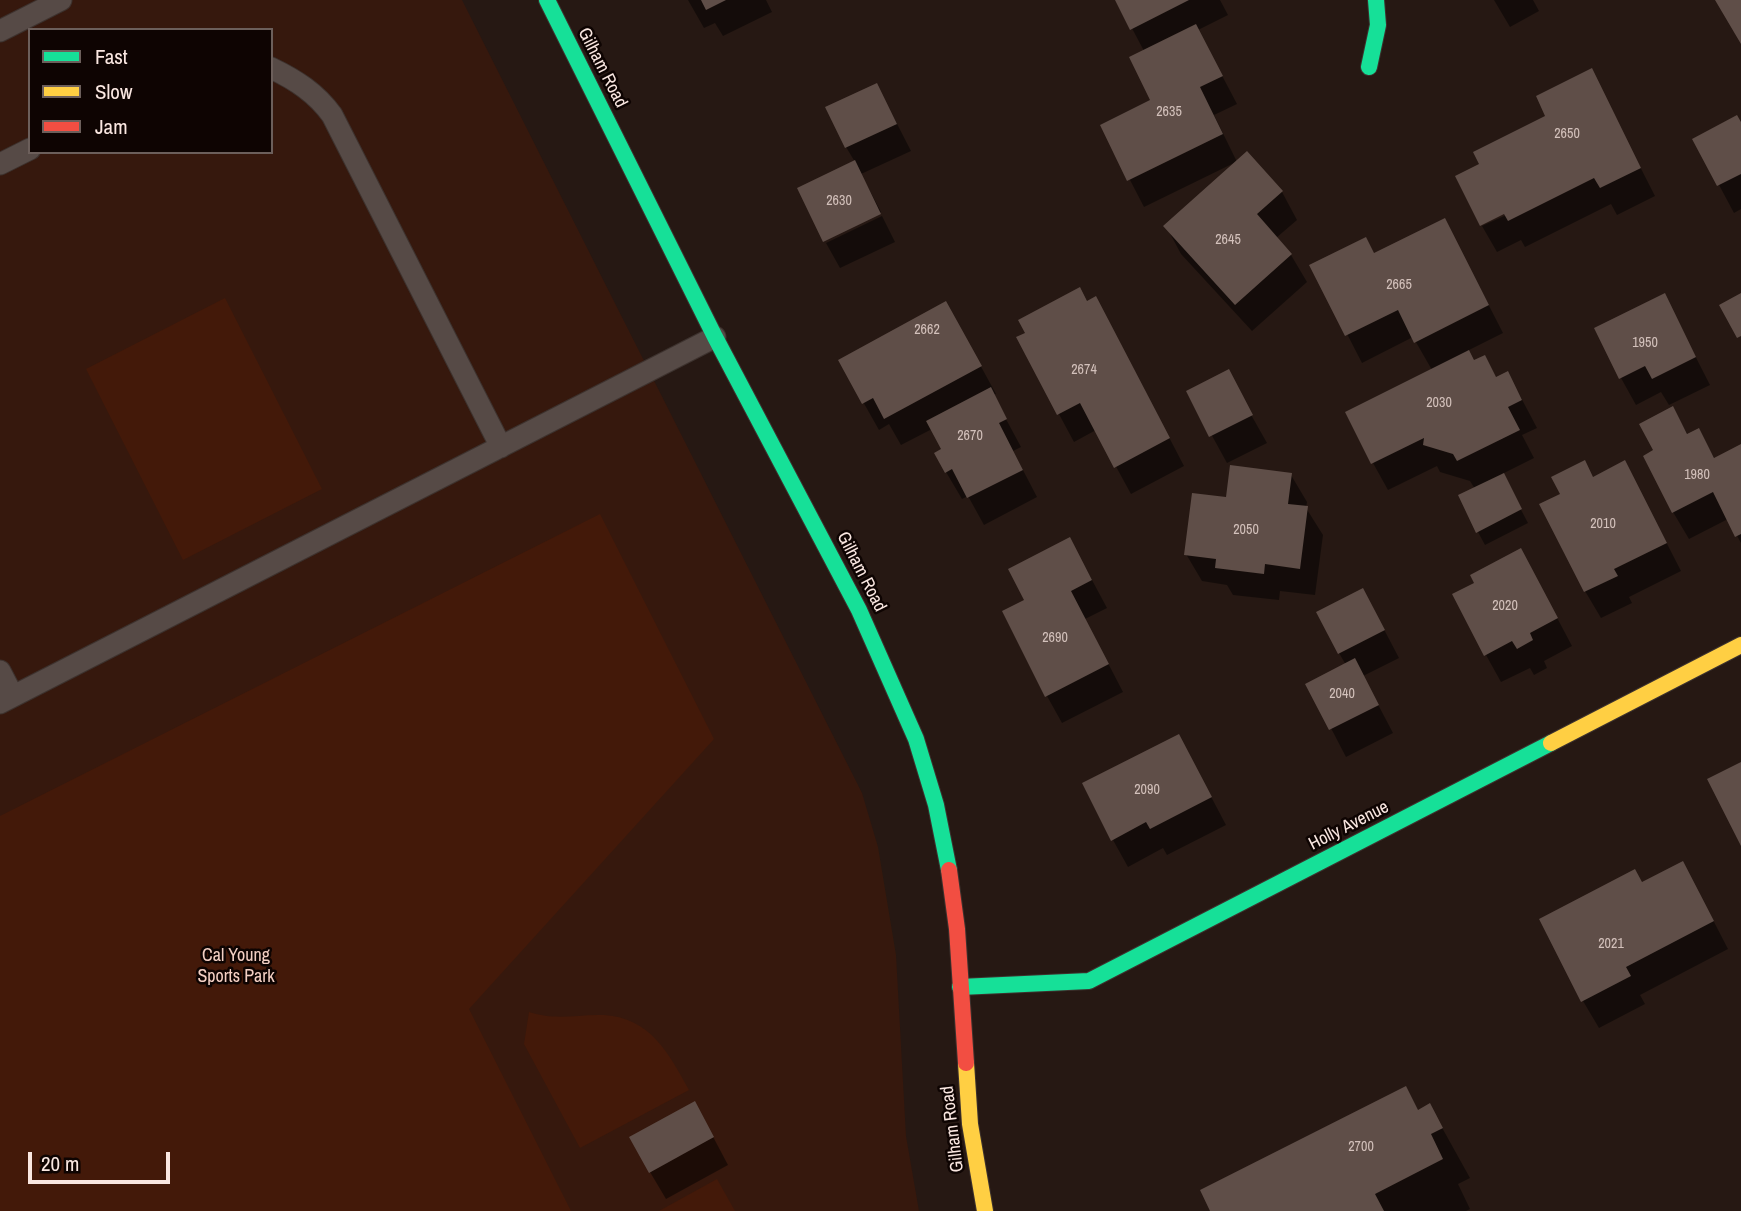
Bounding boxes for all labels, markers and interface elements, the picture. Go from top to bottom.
street label: Gilham Road [573,24,631,112]
legend [28,28,273,154]
text: Fast [95,42,128,71]
text: Slow [95,77,132,106]
house number: 2635 [1156,104,1182,120]
text: Jam [95,112,128,141]
house number: 2650 [1554,126,1580,142]
house number: 2630 [826,193,852,209]
house number: 2645 [1215,232,1241,248]
house number: 2665 [1386,277,1412,293]
house number: 2662 [914,322,940,338]
house number: 1950 [1632,335,1658,351]
house number: 2674 [1071,362,1097,378]
house number: 2030 [1426,395,1452,411]
house number: 2670 [957,428,983,444]
house number: 1980 [1684,467,1710,483]
house number: 2010 [1590,516,1616,532]
house number: 2050 [1233,522,1259,538]
street label: Gilham Road [832,528,890,616]
house number: 2020 [1492,598,1518,614]
house number: 2690 [1042,630,1068,646]
house number: 2040 [1329,686,1355,702]
house number: 2090 [1134,782,1160,798]
street label: Holly Avenue [1305,797,1393,855]
house number: 2021 [1598,936,1624,952]
park label: Cal Young Sports Park [197,945,275,988]
street label: Gilham Road [937,1085,969,1173]
scale bar [32,1138,173,1182]
house number: 2700 [1348,1139,1374,1155]
text: 20 m [41,1149,79,1178]

